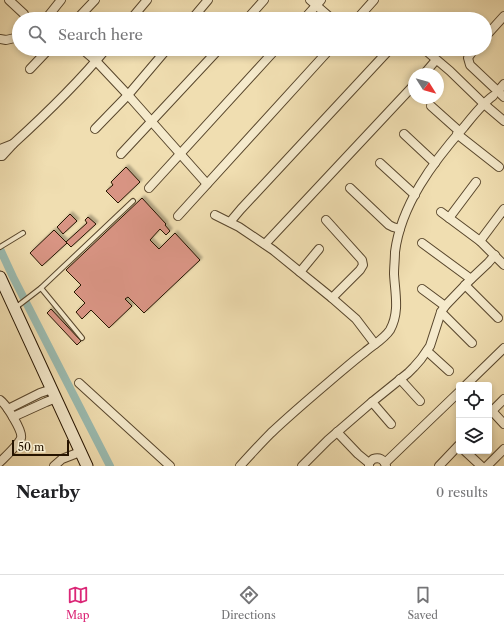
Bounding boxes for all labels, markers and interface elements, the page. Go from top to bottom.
search box [12,12,492,56]
icon: search [26,23,48,45]
text: Search here [58,25,143,44]
north arrow [408,68,444,104]
map controls [456,382,492,454]
button: locate [456,382,492,418]
button: layers [456,418,492,454]
scale bar [12,438,69,457]
text: 50 m [18,440,44,454]
text: Nearby [16,482,80,502]
text: 0 results [436,484,488,500]
tab: Map [66,584,90,622]
tab: Directions [221,584,276,622]
tab: Saved [408,584,438,622]

